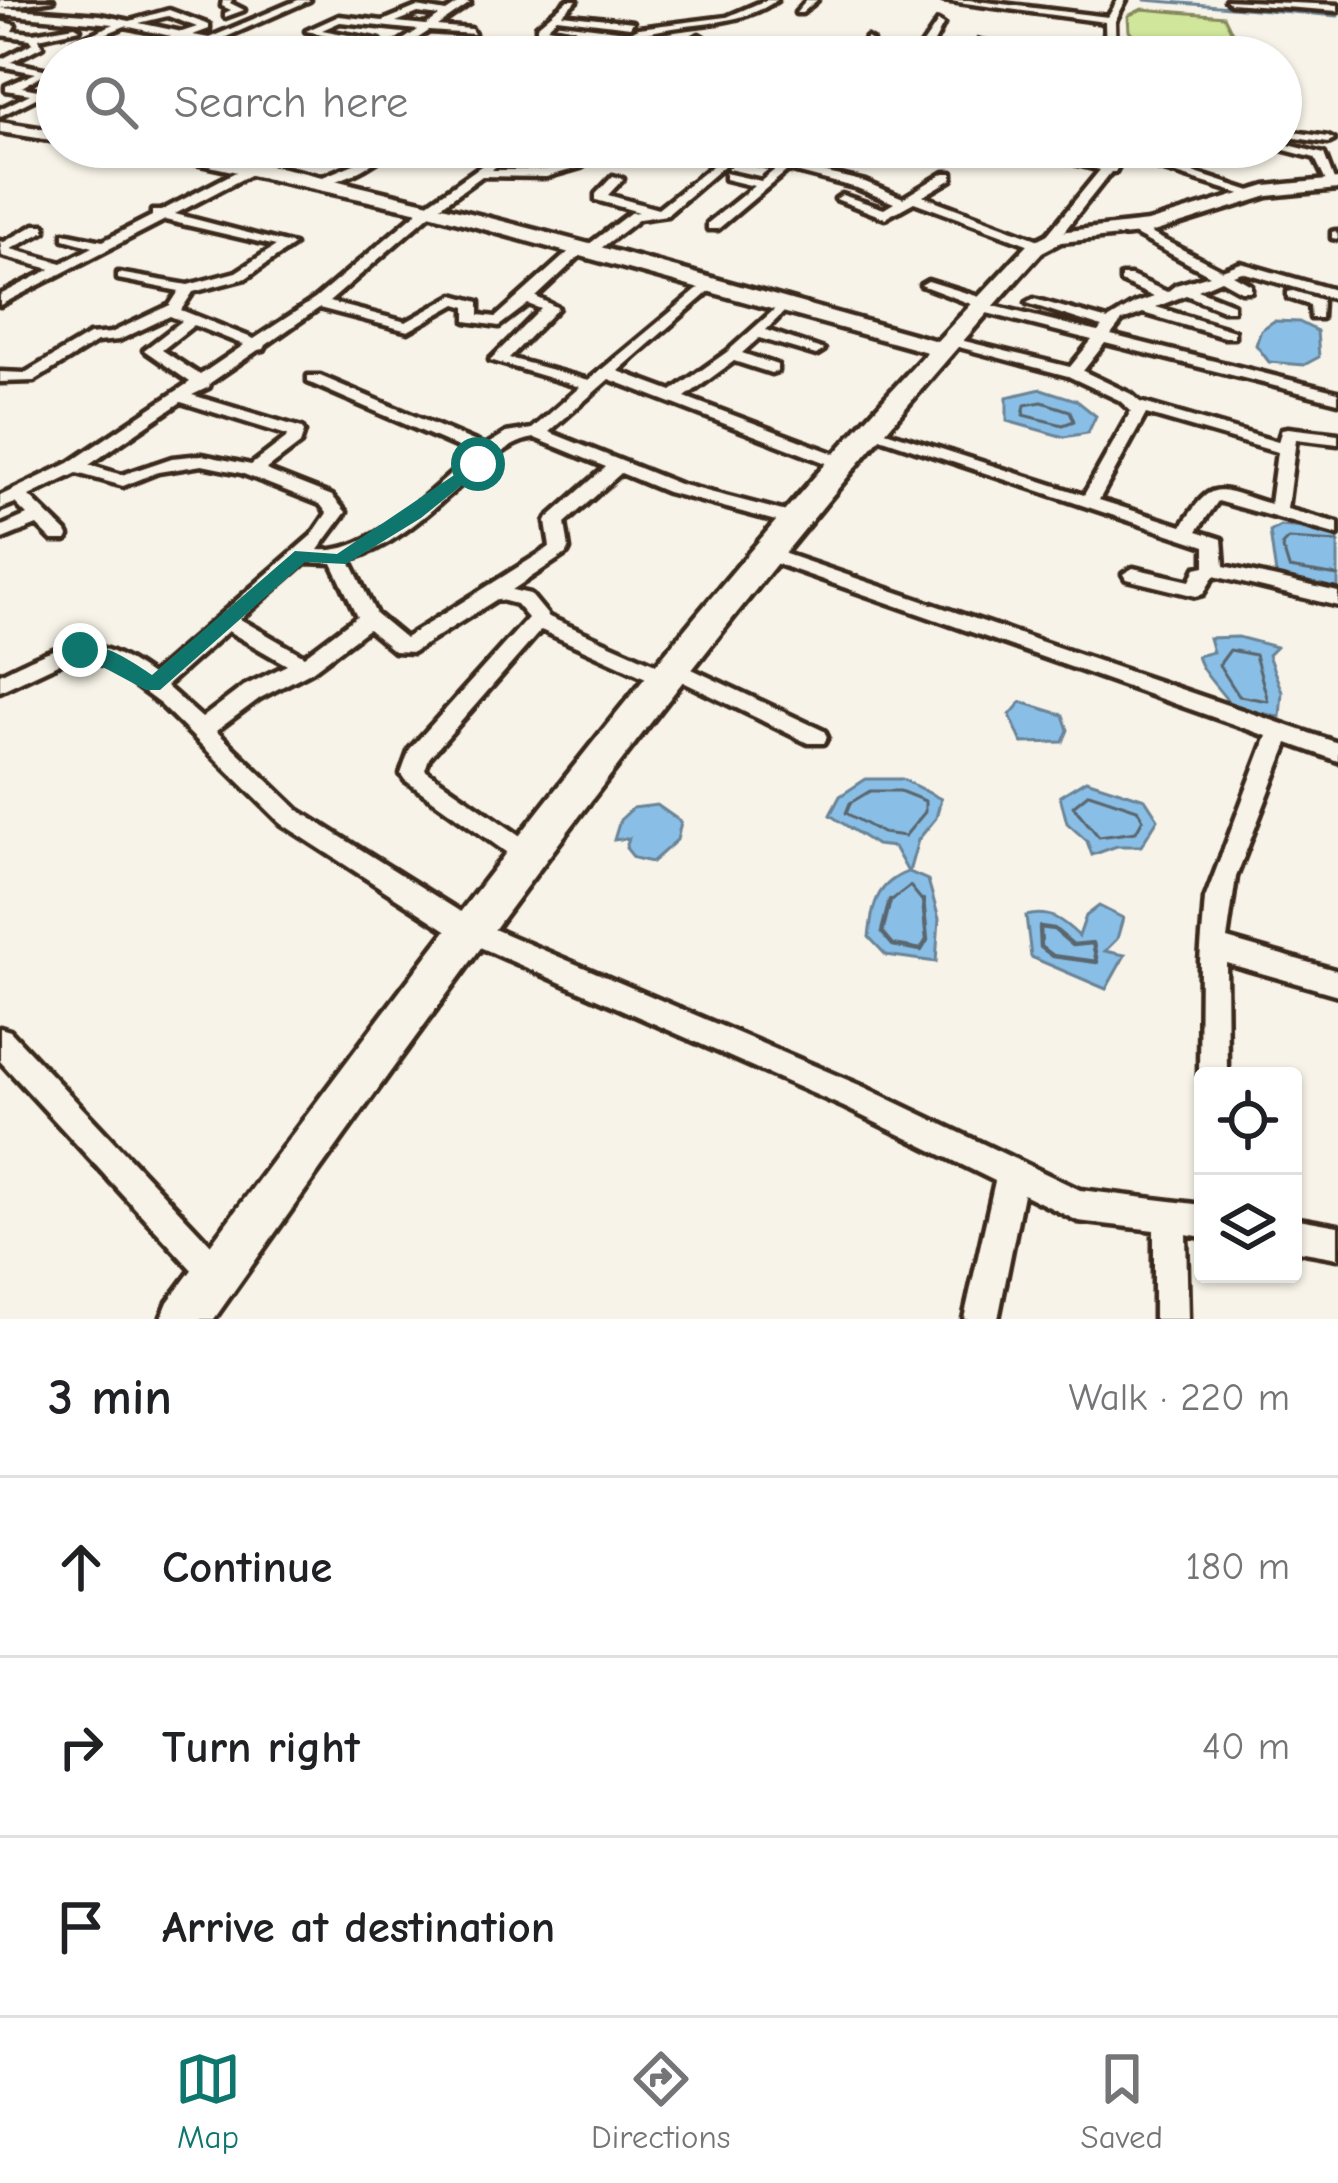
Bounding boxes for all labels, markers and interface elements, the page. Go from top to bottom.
search box [36,36,1302,168]
icon: search [78,69,144,135]
text: Search here [174,76,408,128]
route start [451,437,505,491]
route end [53,623,107,677]
map controls [1194,1067,1302,1283]
button: locate [1194,1067,1302,1175]
button: layers [1194,1175,1302,1283]
text: 3 min [48,1368,172,1427]
text: Walk · 220 m [1069,1375,1290,1420]
icon: ahead [48,1534,114,1600]
text: Continue [162,1541,332,1593]
text: 180 m [1185,1544,1290,1589]
icon: right [48,1714,114,1780]
text: Turn right [162,1721,360,1773]
text: 40 m [1202,1724,1290,1769]
icon: arrive [48,1894,114,1960]
text: Arrive at destination [162,1901,555,1953]
tab: Map [175,2046,241,2156]
tab: Directions [591,2046,731,2156]
tab: Saved [1081,2046,1163,2156]

